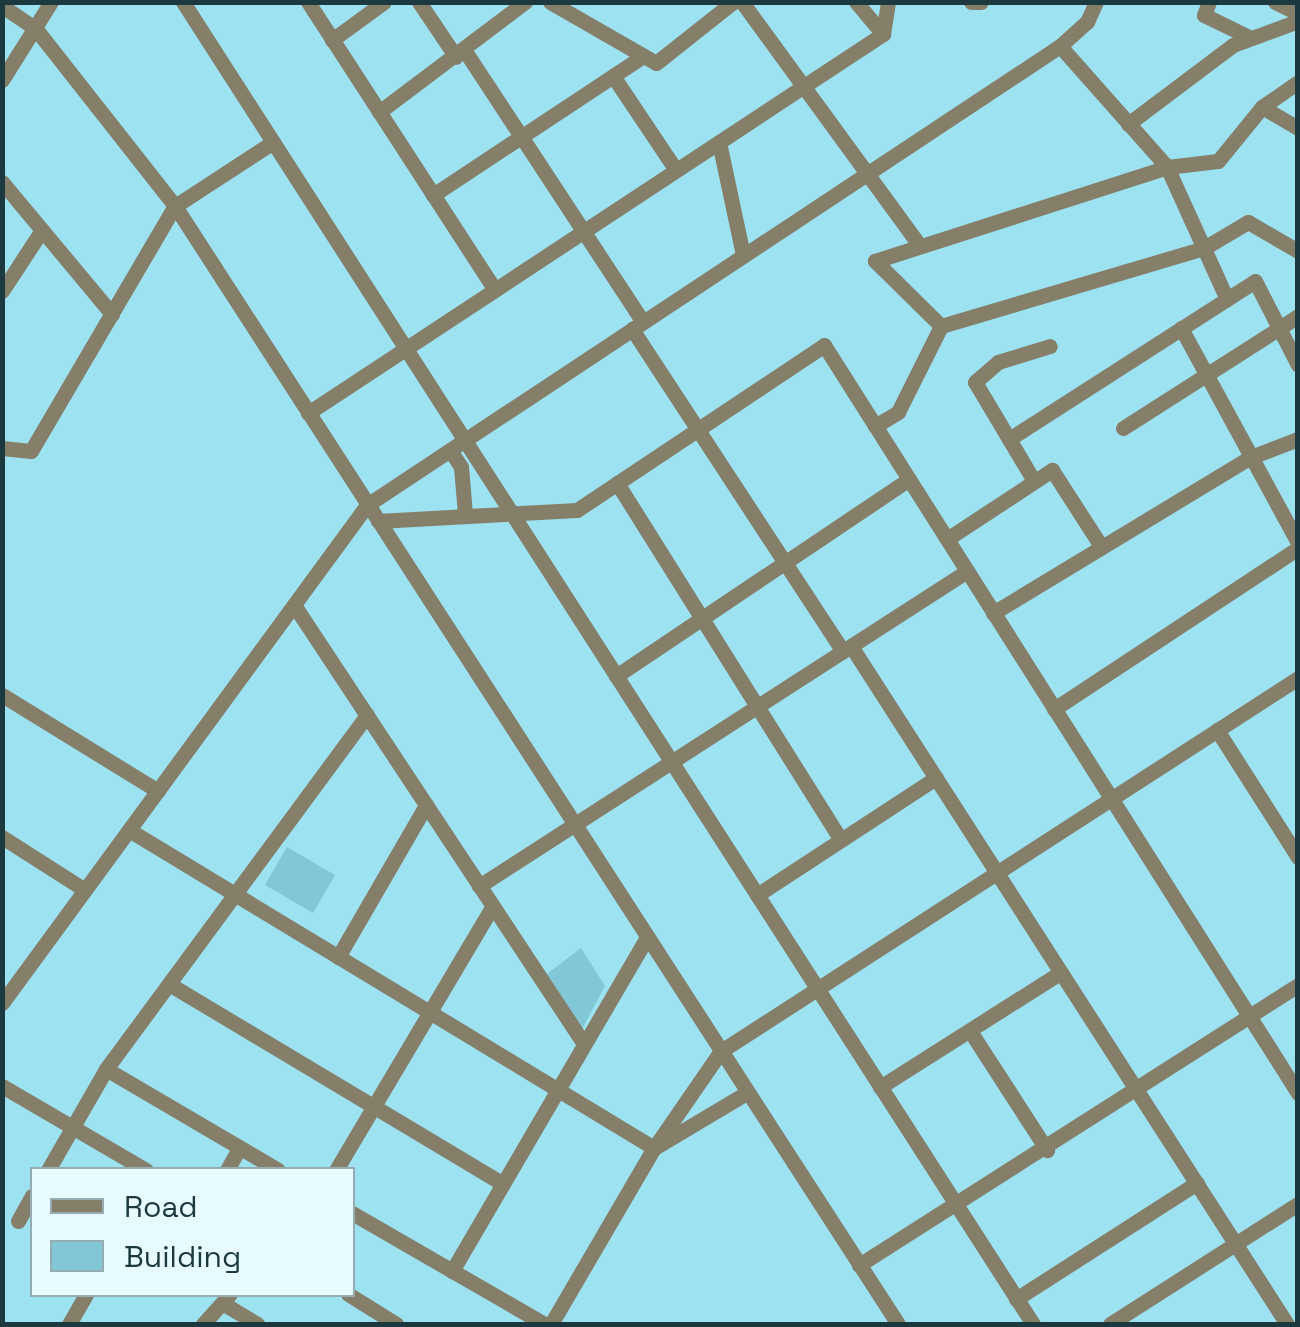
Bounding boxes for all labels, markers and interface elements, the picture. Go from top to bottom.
legend [30,1167,355,1297]
text: Road [124,1187,198,1226]
text: Building [124,1237,241,1276]

